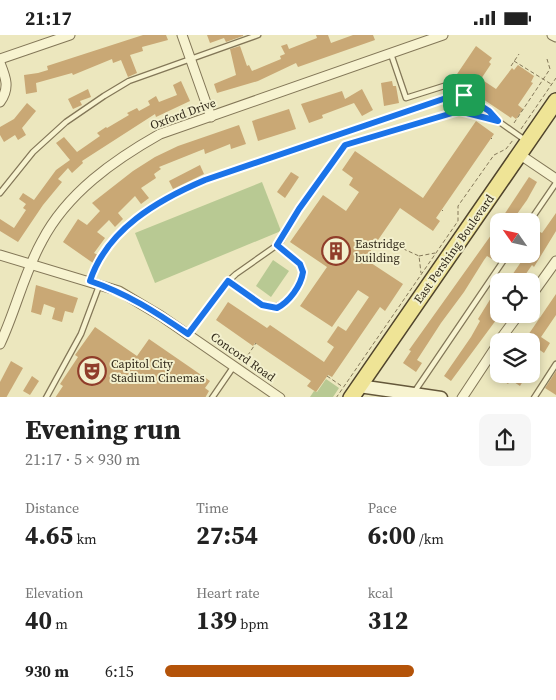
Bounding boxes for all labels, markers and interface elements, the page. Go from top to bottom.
text: 21:17 [25,5,72,31]
pin [443,74,485,116]
icon: arrive [450,81,478,109]
street label: Oxford Drive [148,95,218,133]
street label: East Pershing Boulevard [410,191,498,307]
north arrow [490,213,540,263]
map controls [490,213,540,383]
building icon: Eastridge building [321,236,351,266]
place label: Eastridge building [355,236,405,266]
button: locate [490,273,540,323]
street label: Concord Road [207,329,279,385]
button: layers [490,333,540,383]
theatre icon: Capitol City Stadium Cinemas [77,356,107,386]
place label: Capitol City Stadium Cinemas [111,356,205,386]
text: Evening run [25,410,181,448]
button: share [479,414,531,466]
text: 21:17 · 5 × 930 m [25,448,140,470]
text: Distance [25,498,79,518]
text: Time [196,498,229,518]
text: Pace [368,498,397,518]
text: 4.65 [25,518,73,552]
text: 27:54 [196,518,258,552]
text: 6:00 [368,518,416,552]
text: km [73,529,97,549]
text: /km [416,529,444,549]
text: Elevation [25,583,83,603]
text: Heart rate [196,583,260,603]
text: kcal [368,583,393,603]
text: 40 [25,603,52,637]
text: 139 [196,603,237,637]
text: 312 [368,603,408,637]
text: m [52,614,68,634]
text: bpm [237,614,269,634]
text: 930 m [25,660,69,682]
text: 6:15 [105,660,134,682]

